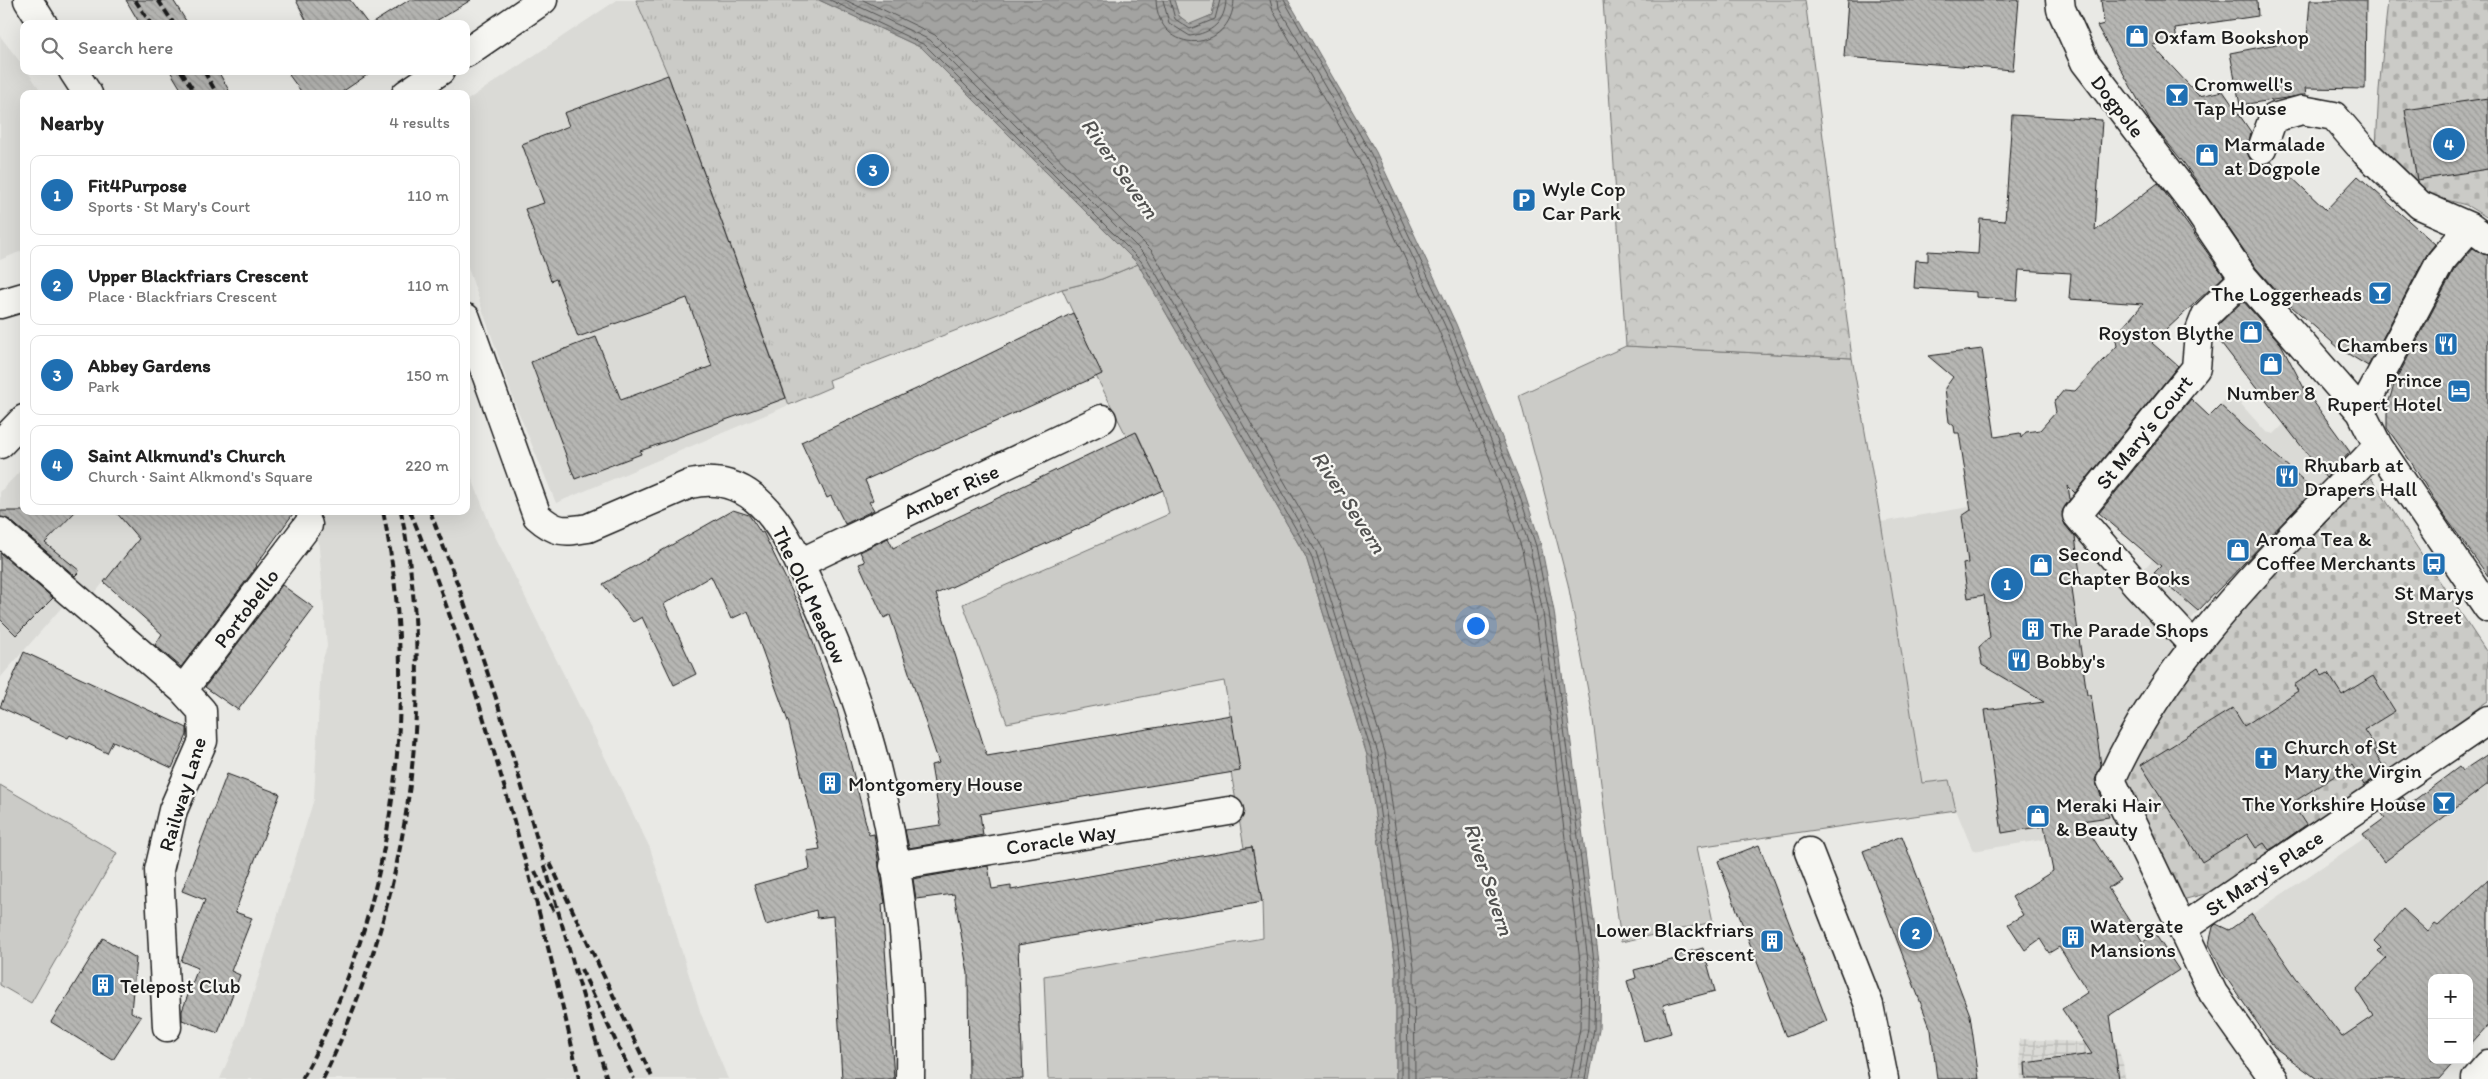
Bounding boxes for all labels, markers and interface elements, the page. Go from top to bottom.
search box [20,20,470,75]
shop icon: Oxfam Bookshop [2124,23,2150,49]
place label: Oxfam Bookshop [2154,24,2309,49]
icon: search [38,34,66,62]
text: Search here [78,36,173,59]
street label: Dogpole [2086,70,2150,142]
place label: Cromwell's Tap House [2194,71,2293,120]
bar icon: Cromwell's Tap House [2164,82,2190,108]
text: Nearby [40,110,104,135]
water label: River Severn [1075,112,1165,224]
text: 4 results [389,113,450,132]
pin: 4 [2433,125,2465,163]
place label: Marmalade at Dogpole [2224,131,2325,180]
shop icon: Marmalade at Dogpole [2194,142,2220,168]
pin: 3 [857,151,889,189]
text: Fit4Purpose [88,174,187,197]
place label: Wyle Cop Car Park [1542,176,1626,225]
text: 1 [53,186,61,205]
text: 110 m [407,186,449,205]
parking icon: Wyle Cop Car Park [1511,187,1537,213]
text: Sports · St Mary's Court [88,197,250,216]
text: Upper Blackfriars Crescent [88,264,308,287]
text: 2 [53,276,61,295]
text: 110 m [407,276,449,295]
bar icon: The Loggerheads [2367,280,2393,306]
place label: The Loggerheads [2211,281,2362,306]
text: Place · Blackfriars Crescent [88,287,277,306]
shop icon: Royston Blythe [2238,319,2264,345]
place label: Royston Blythe [2098,320,2234,345]
restaurant icon: Chambers [2433,331,2459,357]
place label: Chambers [2337,332,2428,357]
shop icon: Number 8 [2258,351,2284,377]
text: Abbey Gardens [88,354,211,377]
text: 3 [53,366,61,385]
text: 150 m [406,366,449,385]
place label: Prince Rupert Hotel [2327,367,2442,416]
street label: St Mary's Court [2090,370,2198,494]
text: Park [88,377,119,396]
hotel icon: Prince Rupert Hotel [2446,378,2472,404]
place label: Number 8 [2227,380,2315,405]
text: Saint Alkmund's Church [88,444,285,467]
water label: River Severn [1306,446,1392,559]
place label: Rhubarb at Drapers Hall [2304,452,2417,501]
text: 4 [52,456,62,475]
text: 220 m [405,456,449,475]
street label: Amber Rise [899,458,1003,524]
restaurant icon: Rhubarb at Drapers Hall [2274,463,2300,489]
text: Church · Saint Alkmond's Square [88,467,313,486]
street label: The Old Meadow [767,522,853,668]
place label: Aroma Tea & Coffee Merchants [2256,526,2416,575]
shop icon: Aroma Tea & Coffee Merchants [2225,537,2251,563]
place label: Second Chapter Books [2058,541,2190,590]
bus stop icon: St Marys Street [2421,551,2447,577]
shop icon: Second Chapter Books [2028,552,2054,578]
street label: Portobello [208,563,284,653]
pin: 1 [1991,565,2023,603]
place label: St Marys Street [2394,580,2474,629]
your location [1463,613,1489,639]
building icon: The Parade Shops [2020,616,2046,642]
place label: The Parade Shops [2050,617,2209,642]
restaurant icon: Bobby's [2006,647,2032,673]
place label: Bobby's [2036,648,2105,673]
street label: Railway Lane [153,734,211,854]
place label: Church of St Mary the Virgin [2284,734,2422,783]
church icon: Church of St Mary the Virgin [2253,745,2279,771]
building icon: Montgomery House [817,770,843,796]
place label: Montgomery House [848,771,1023,796]
bar icon: The Yorkshire House [2431,790,2457,816]
place label: The Yorkshire House [2242,791,2426,816]
place label: Meraki Hair & Beauty [2056,792,2162,841]
shop icon: Meraki Hair & Beauty [2025,803,2051,829]
street label: Coracle Way [1004,818,1118,860]
water label: River Severn [1458,819,1520,939]
street label: St Mary's Place [2200,824,2328,922]
place label: Watergate Mansions [2090,913,2183,962]
pin: 2 [1900,914,1932,952]
place label: Lower Blackfriars Crescent [1596,917,1754,966]
building icon: Watergate Mansions [2060,924,2086,950]
building icon: Lower Blackfriars Crescent [1759,928,1785,954]
building icon: Telepost Club [90,972,116,998]
place label: Telepost Club [120,973,241,998]
map controls [2428,974,2473,1064]
button: + [2428,974,2473,1019]
button: − [2428,1019,2473,1064]

